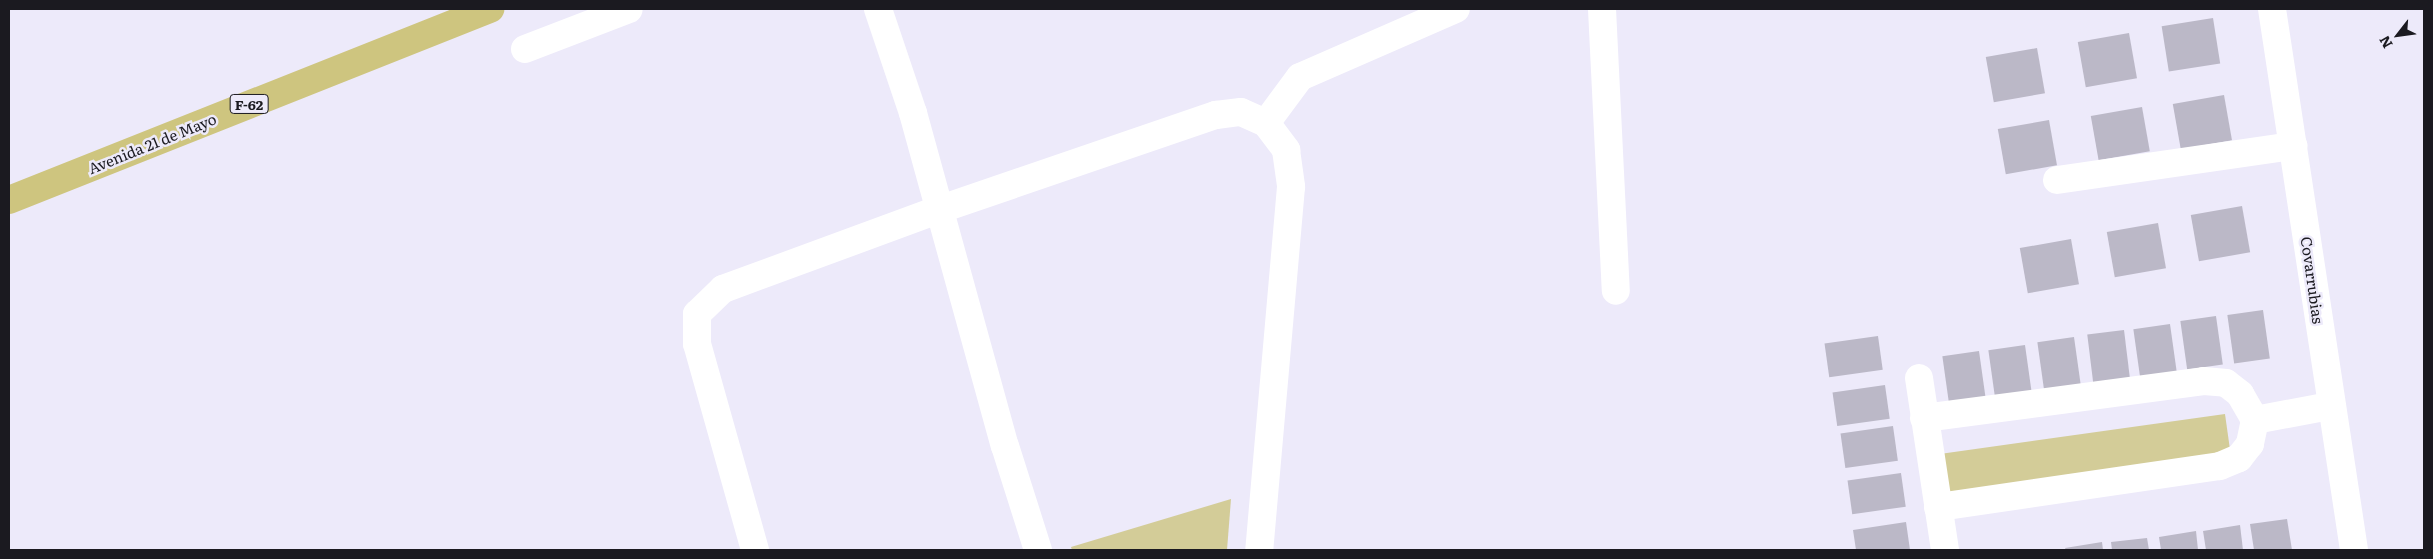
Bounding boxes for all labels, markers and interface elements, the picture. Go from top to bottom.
north arrow [2373,10,2423,60]
text: N [2373,32,2397,53]
road number: F-62 [229,92,269,116]
street label: Avenida 21 de Mayo [85,109,219,177]
street label: Covarrubias [2298,235,2328,325]

